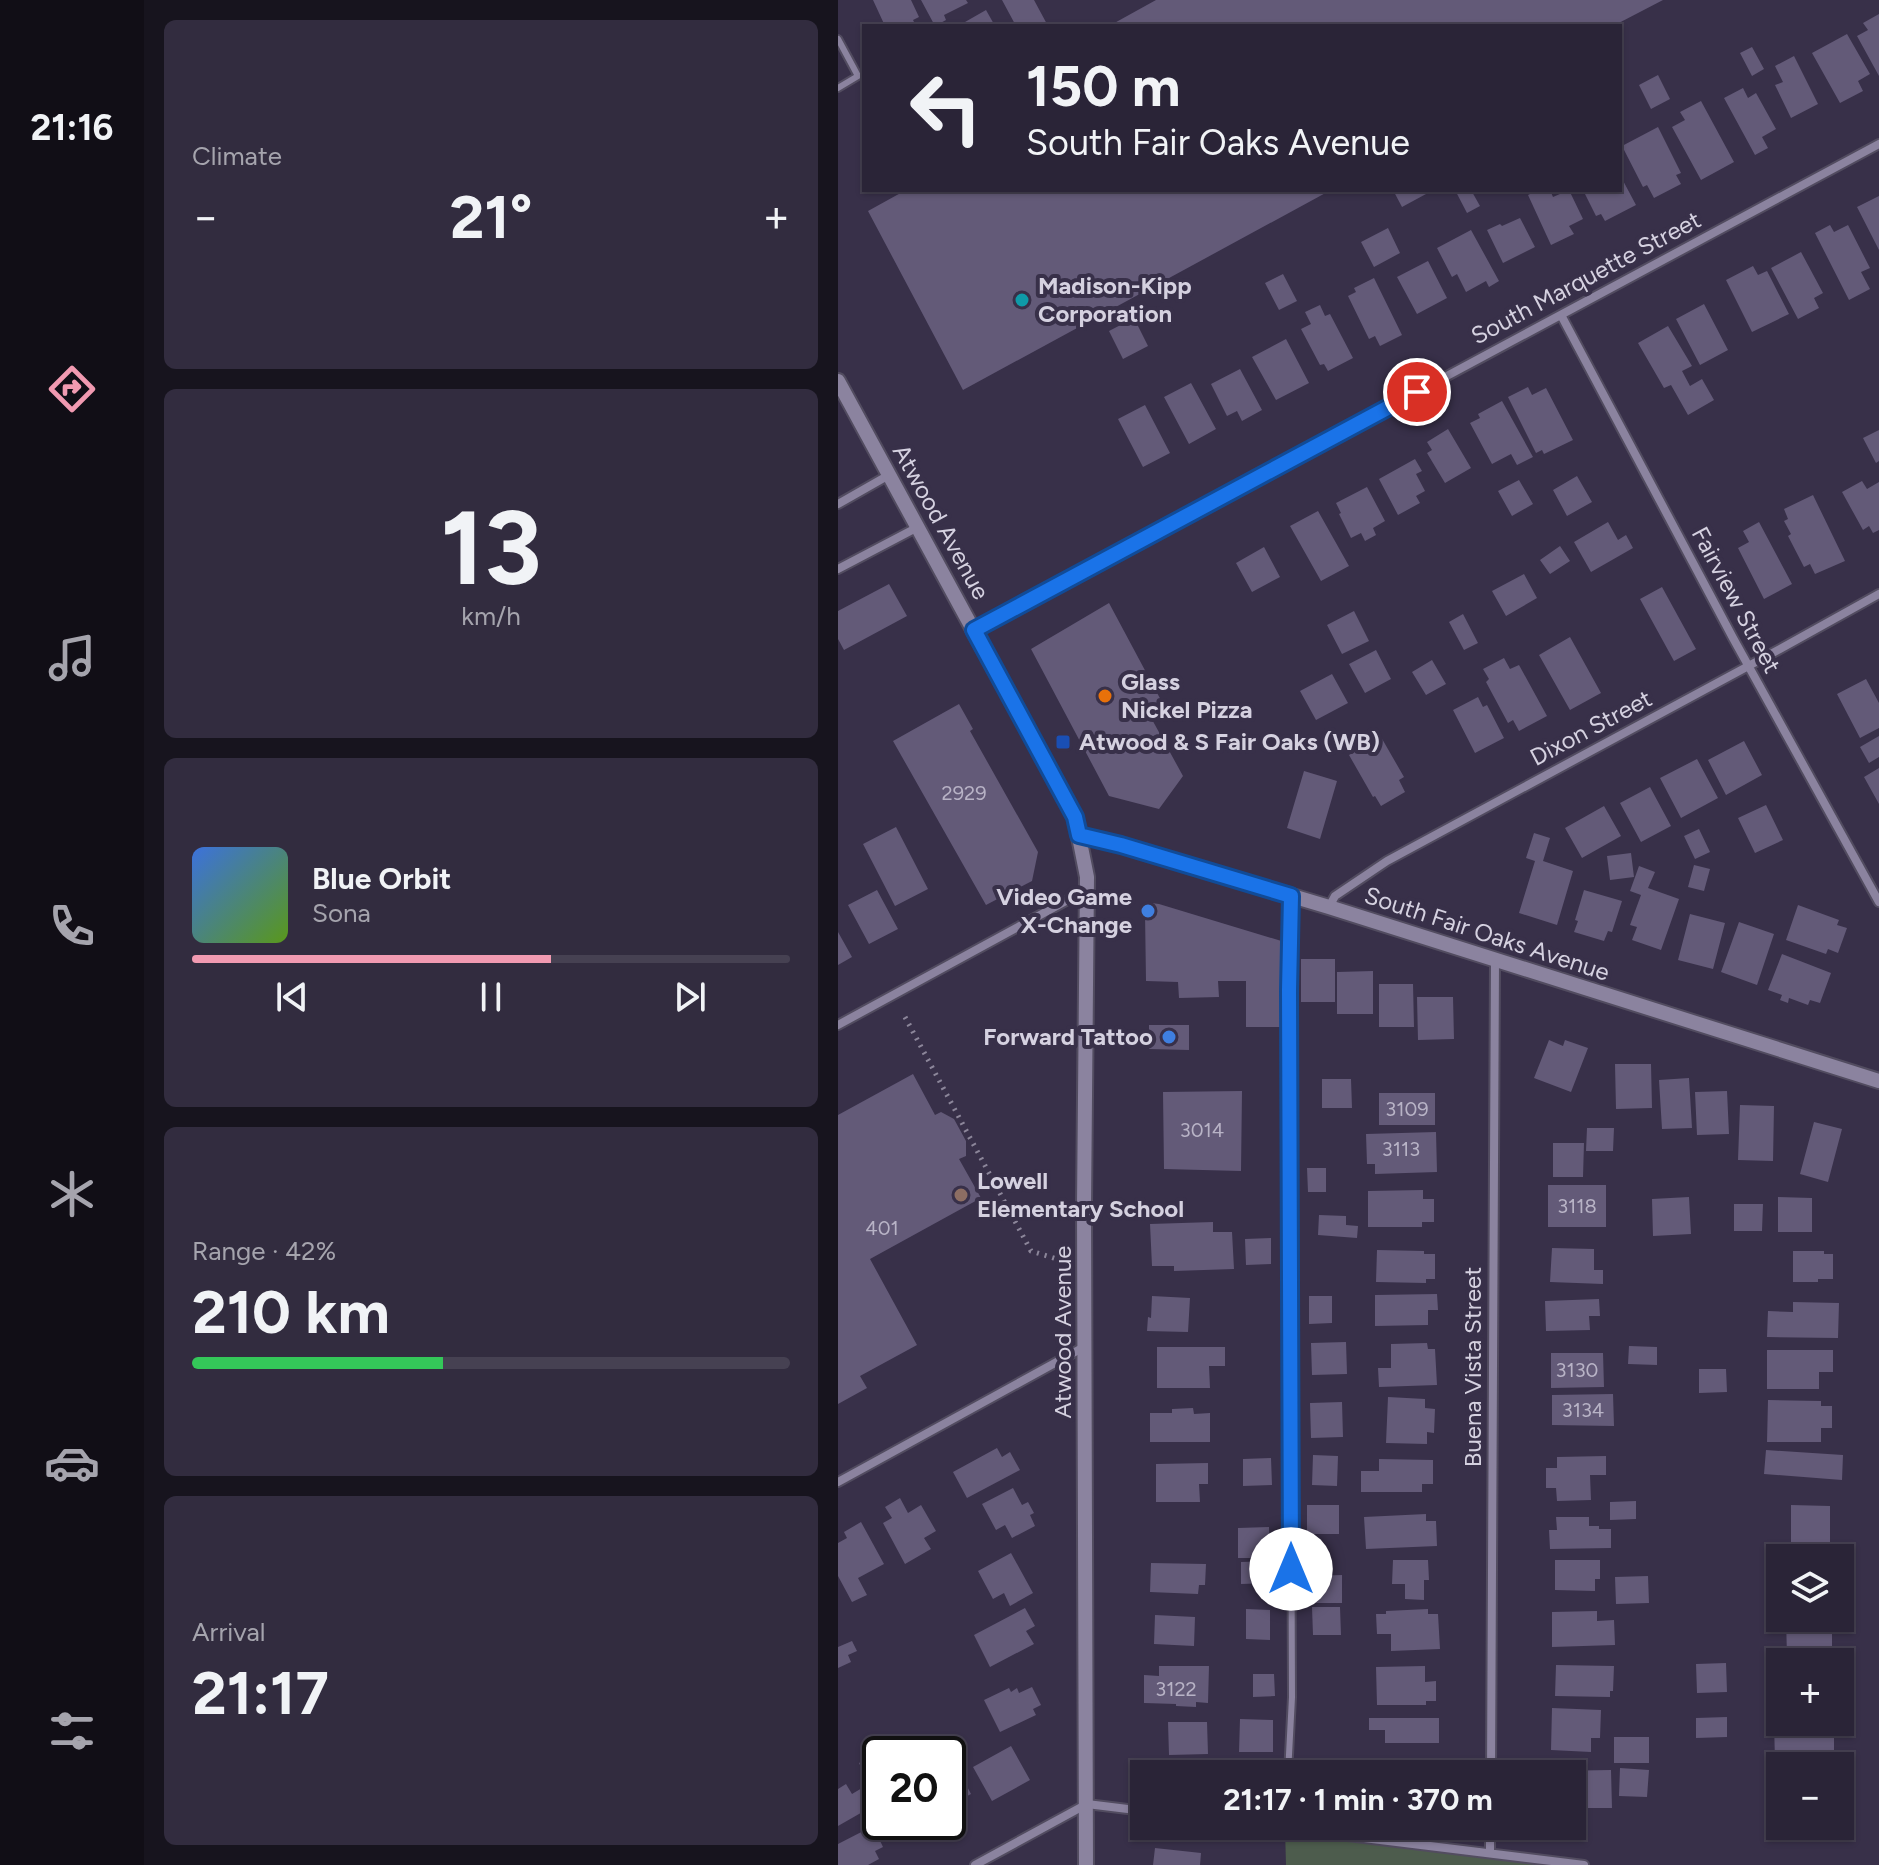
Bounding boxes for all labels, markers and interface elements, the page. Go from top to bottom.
text: 150 m [1026,53,1181,120]
icon: left [894,56,998,160]
text: 21:16 [31,106,113,149]
text: South Fair Oaks Avenue [1026,121,1410,164]
text: Climate [192,140,282,172]
text: 21° [450,181,532,253]
text: − [192,190,219,243]
text: + [763,190,790,243]
street label: South Marquette Street [1466,205,1705,350]
place label: Madison-Kipp Corporation [1038,271,1192,328]
marker: Madison-Kipp Corporation [1013,291,1031,309]
pin [1383,358,1451,426]
icon: directions [44,361,100,417]
icon: arrive [1395,370,1439,414]
street label: Atwood Avenue [887,439,996,604]
text: 13 [440,485,542,610]
street label: Fairview Street [1686,522,1787,678]
text: km/h [461,600,521,632]
icon: music [44,630,100,686]
place label: Glass Nickel Pizza [1121,667,1253,724]
street label: Dixon Street [1525,683,1657,772]
marker: Glass Nickel Pizza [1096,687,1114,705]
place label: Atwood & S Fair Oaks (WB) [1079,727,1380,756]
marker: Atwood & S Fair Oaks (WB) [1054,733,1072,751]
house number: 2929 [942,781,987,805]
text: Blue Orbit [312,860,451,897]
street label: South Fair Oaks Avenue [1361,880,1613,987]
place label: Video Game X-Change [996,882,1132,939]
text: Sona [312,897,371,929]
icon: phone [44,898,100,954]
marker: Video Game X-Change [1139,902,1157,920]
icon: previous [270,975,314,1019]
icon: pause [469,975,513,1019]
icon: next [668,975,712,1019]
place label: Forward Tattoo [983,1022,1153,1051]
marker: Forward Tattoo [1160,1028,1178,1046]
house number: 3109 [1385,1097,1429,1121]
house number: 3014 [1180,1118,1224,1142]
house number: 3113 [1382,1137,1420,1161]
icon: climate [44,1166,100,1222]
place label: Lowell Elementary School [977,1166,1184,1223]
marker: Lowell Elementary School [952,1186,970,1204]
house number: 3118 [1557,1194,1597,1218]
house number: 401 [865,1216,899,1240]
text: Range · 42% [192,1235,336,1267]
street label: Atwood Avenue [1048,1246,1077,1418]
street label: Buena Vista Street [1458,1267,1487,1467]
text: 210 km [192,1276,390,1348]
house number: 3130 [1556,1358,1598,1382]
house number: 3134 [1562,1398,1604,1422]
icon: car [44,1435,100,1491]
position arrow [1249,1527,1333,1611]
map controls [1766,1544,1854,1840]
button: layers [1766,1544,1854,1632]
text: Arrival [192,1616,265,1648]
button: + [1766,1648,1854,1736]
text: 21:17 [192,1657,329,1729]
house number: 3122 [1155,1677,1197,1701]
icon: filters [44,1703,100,1759]
speed limit sign: 20 [862,1736,966,1840]
button: − [1766,1752,1854,1840]
text: 21:17 · 1 min · 370 m [1223,1781,1493,1818]

